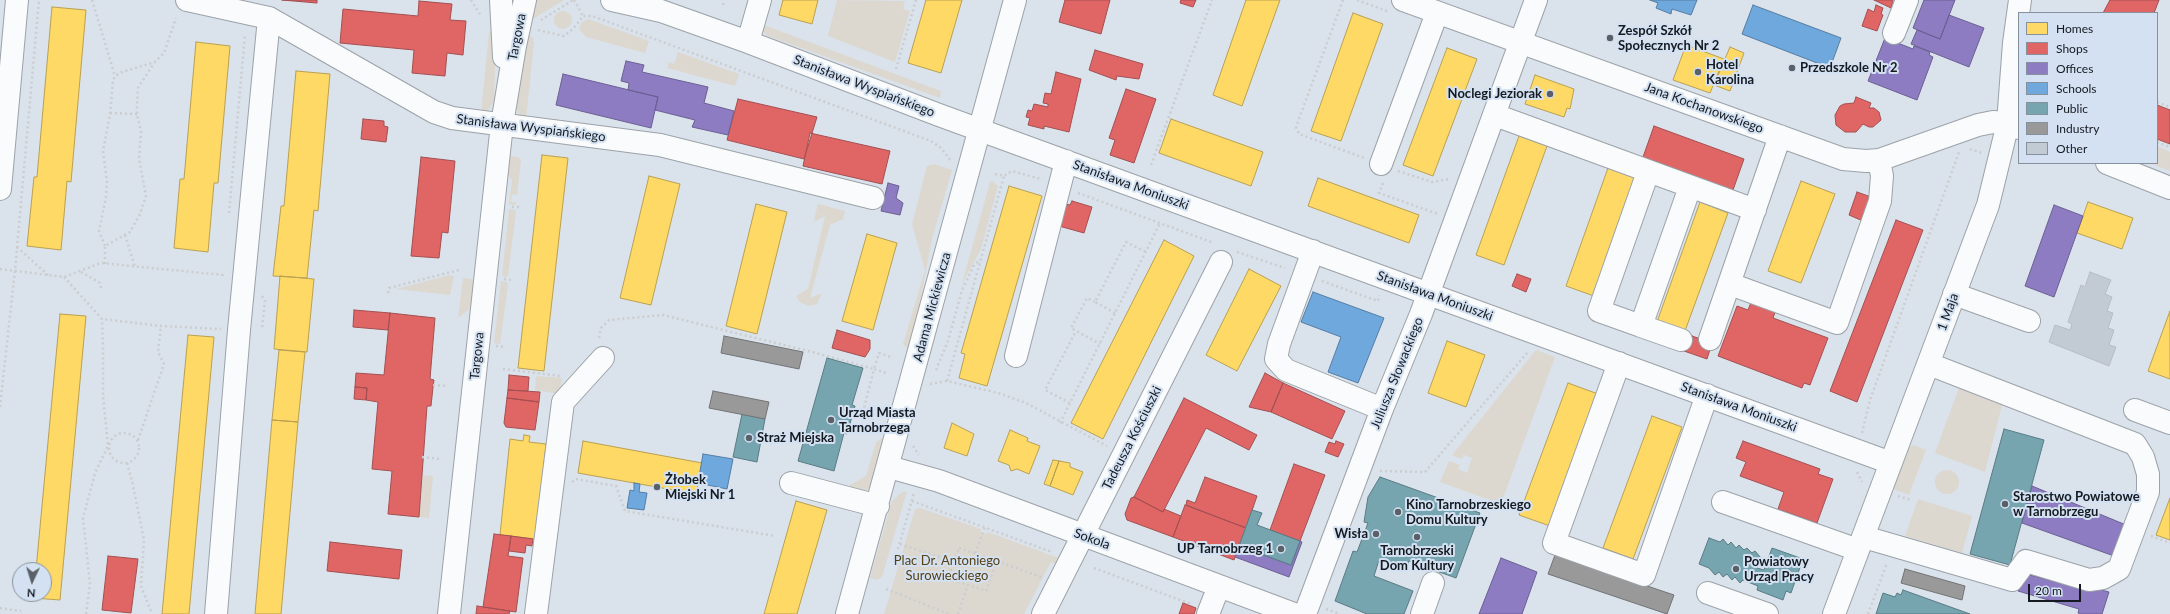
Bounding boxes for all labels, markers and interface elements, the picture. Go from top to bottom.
street label: Targowa [505,12,529,62]
legend [2018,12,2158,164]
text: Homes [2056,21,2093,36]
place label: Zespół Szkół Społecznych Nr 2 [1618,23,1719,54]
marker: Zespół Szkół Społecznych Nr 2 [1605,33,1615,43]
text: Shops [2056,41,2088,56]
street label: Stanisława Wyspiańskiego [791,52,937,120]
place label: Hotel Karolina [1706,57,1754,88]
place label: Przedszkole Nr 2 [1800,60,1898,76]
text: Offices [2056,61,2093,76]
marker: Przedszkole Nr 2 [1787,63,1797,73]
marker: Hotel Karolina [1693,67,1703,77]
street label: Jana Kochanowskiego [1643,79,1765,137]
text: Schools [2056,81,2097,96]
place label: Noclegi Jeziorak [1448,86,1542,102]
marker: Noclegi Jeziorak [1545,89,1555,99]
text: Public [2056,101,2088,116]
street label: Stanisława Wyspiańskiego [456,111,606,145]
text: Industry [2056,121,2099,136]
text: Other [2056,141,2087,156]
street label: Stanisława Moniuszki [1071,157,1191,213]
street label: Adama Mickiewicza [910,251,954,363]
street label: Stanisława Moniuszki [1375,268,1495,324]
street label: 1 Maja [1934,291,1962,333]
street label: Juliusza Słowackiego [1367,315,1427,431]
street label: Targowa [467,331,487,381]
street label: Stanisława Moniuszki [1679,379,1799,435]
street label: Tadeusza Kościuszki [1099,384,1165,492]
place label: Urząd Miasta Tarnobrzega [839,405,916,436]
marker: Urząd Miasta Tarnobrzega [826,415,836,425]
place label: Straż Miejska [757,430,834,446]
marker: Straż Miejska [744,433,754,443]
place label: Żłobek Miejski Nr 1 [665,472,735,503]
marker: Żłobek Miejski Nr 1 [652,482,662,492]
place label: Starostwo Powiatowe w Tarnobrzegu [2013,489,2140,520]
place label: Kino Tarnobrzeskiego Domu Kultury [1406,497,1531,528]
marker: Starostwo Powiatowe w Tarnobrzegu [2000,499,2010,509]
marker: Kino Tarnobrzeskiego Domu Kultury [1393,507,1403,517]
street label: Sokola [1072,525,1112,553]
place label: Wisła [1335,526,1368,542]
marker: Wisła [1371,529,1381,539]
marker: Tarnobrzeski Dom Kultury [1412,532,1422,542]
place label: UP Tarnobrzeg 1 [1177,541,1273,557]
place label: Tarnobrzeski Dom Kultury [1380,543,1454,574]
marker: UP Tarnobrzeg 1 [1276,544,1286,554]
park label: Plac Dr. Antoniego Surowieckiego [894,553,1000,584]
place label: Powiatowy Urząd Pracy [1744,554,1814,585]
north arrow [12,562,52,602]
marker: Powiatowy Urząd Pracy [1731,564,1741,574]
scale bar [2030,576,2083,602]
text: 20 m [2035,583,2062,598]
text: N [27,587,36,600]

